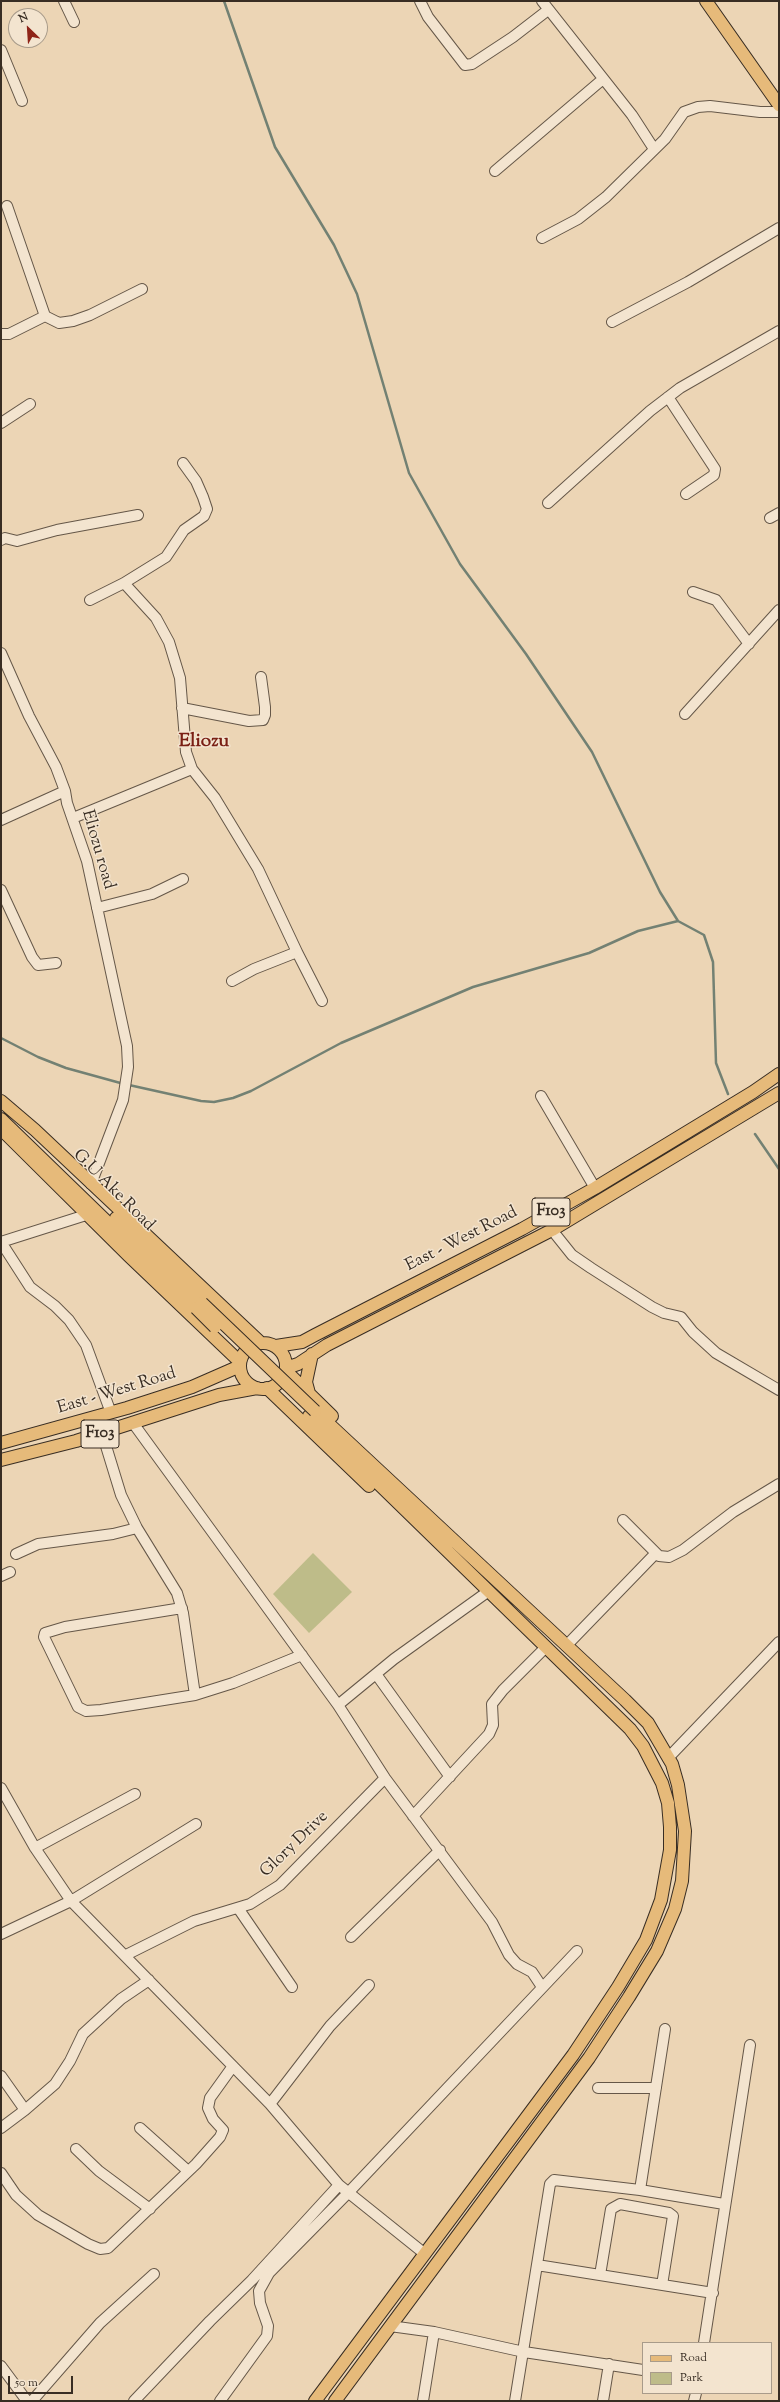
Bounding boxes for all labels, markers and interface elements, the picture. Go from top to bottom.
north arrow [8,8,48,48]
text: N [16,9,31,27]
district label: Eliozu [179,732,229,754]
street label: Eliozu road [76,808,118,892]
street label: G.U Ake Road [68,1146,158,1236]
road number: F103 [532,1198,570,1226]
street label: East - West Road [403,1203,521,1277]
street label: East - West Road [55,1364,179,1420]
road number: F103 [81,1420,119,1448]
street label: Glory Drive [257,1807,333,1883]
legend [642,2342,772,2394]
text: Road [680,2349,707,2367]
scale bar [10,2368,75,2394]
text: Park [680,2369,703,2387]
text: 50 m [15,2374,38,2392]

